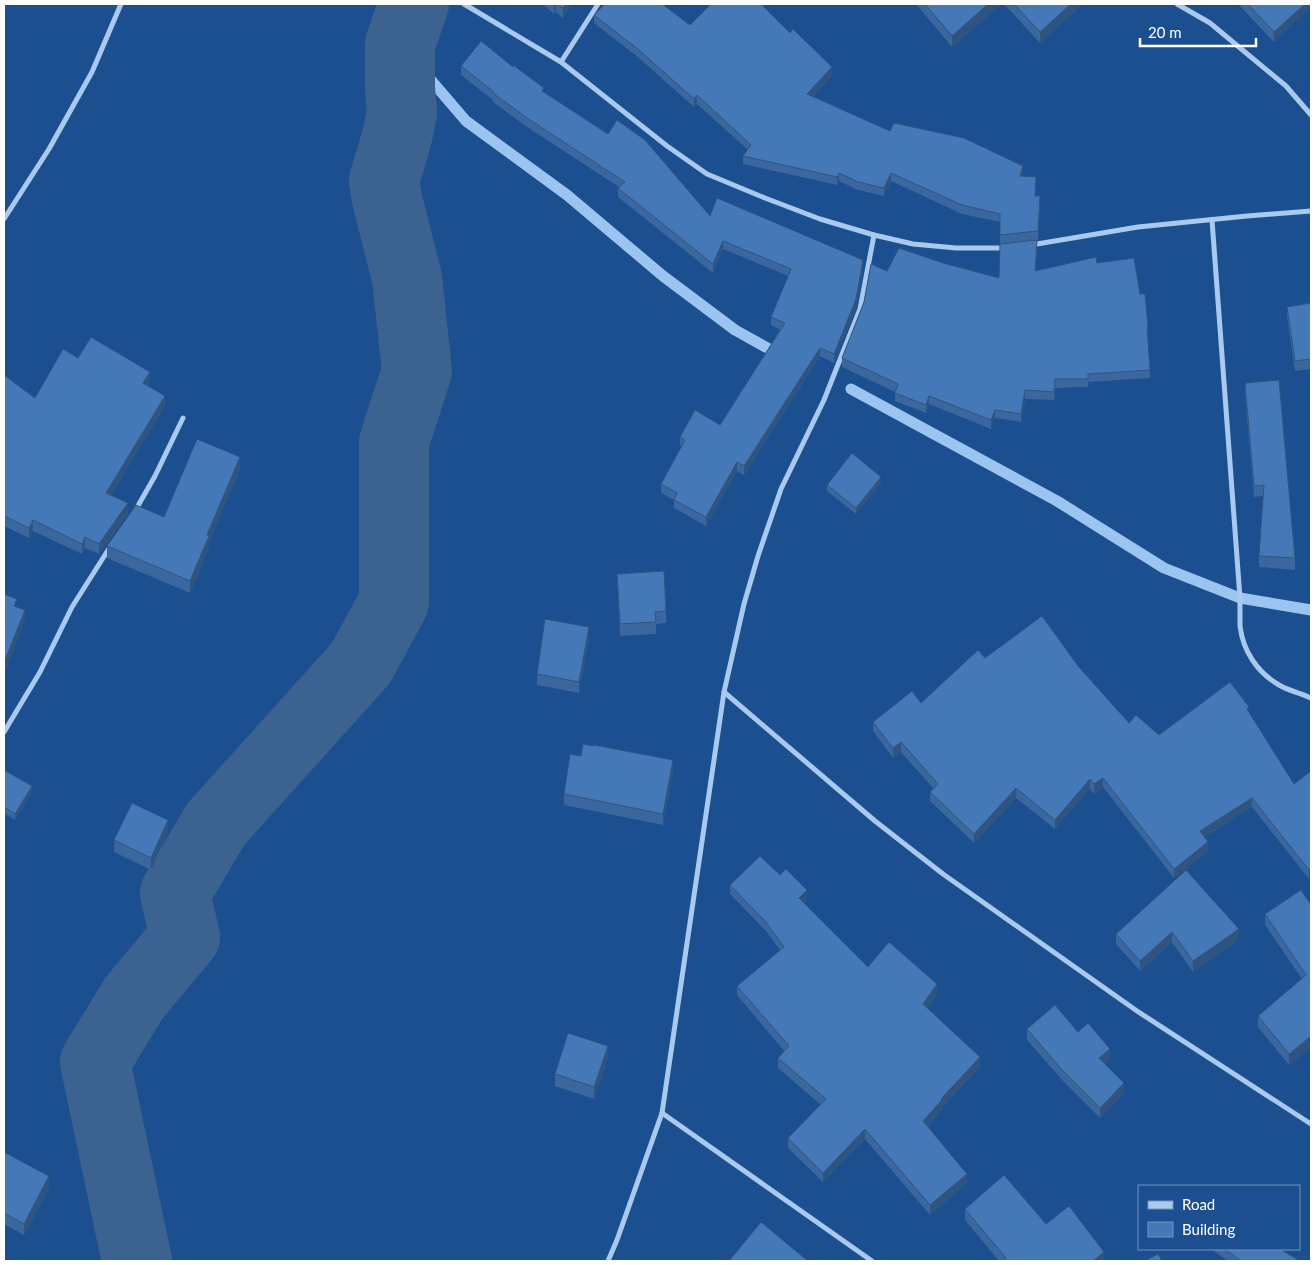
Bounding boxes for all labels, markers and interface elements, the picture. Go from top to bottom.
scale bar [1140,15,1256,47]
text: 20 m [1148,23,1182,41]
legend [1138,1185,1300,1250]
text: Road [1182,1195,1215,1213]
text: Building [1182,1220,1235,1238]

